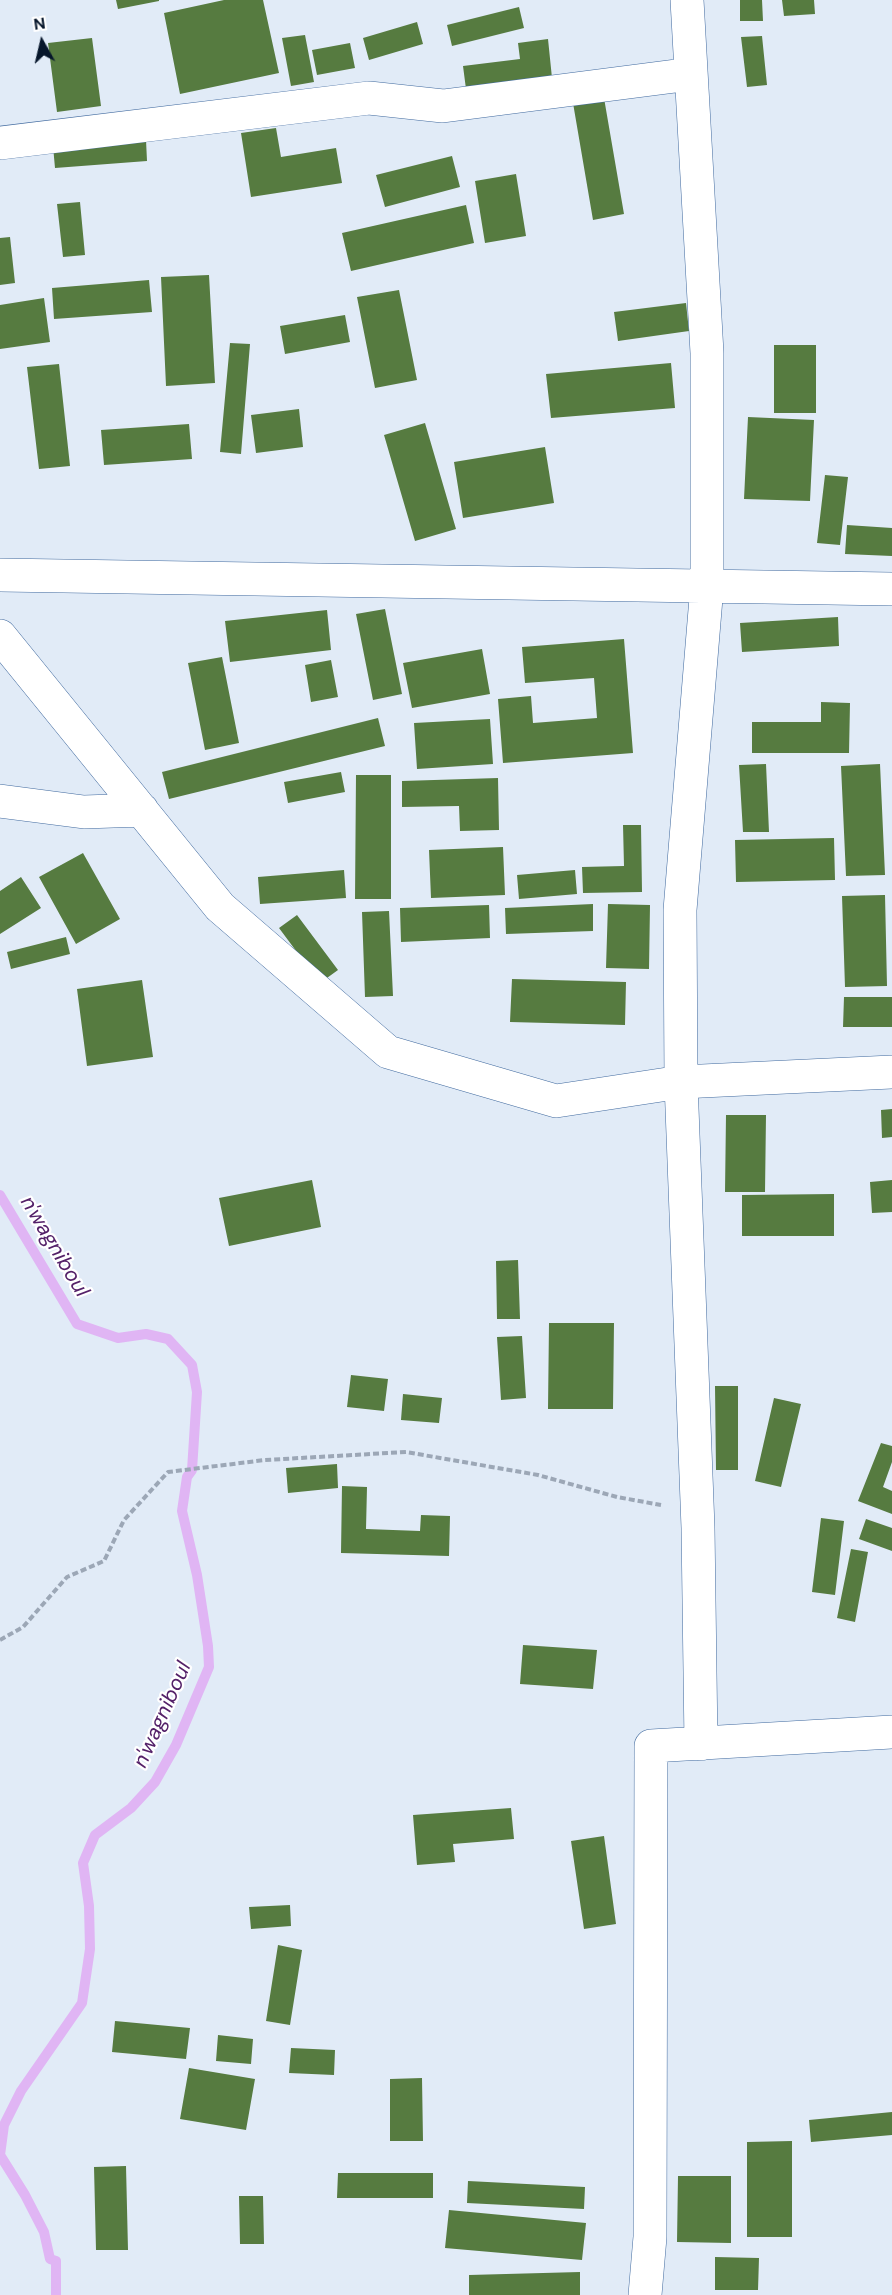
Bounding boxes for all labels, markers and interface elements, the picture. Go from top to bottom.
north arrow [12,12,72,72]
text: N [32,12,47,35]
water label: n'wagniboul [14,1192,94,1302]
water label: n'wagniboul [128,1658,198,1772]

